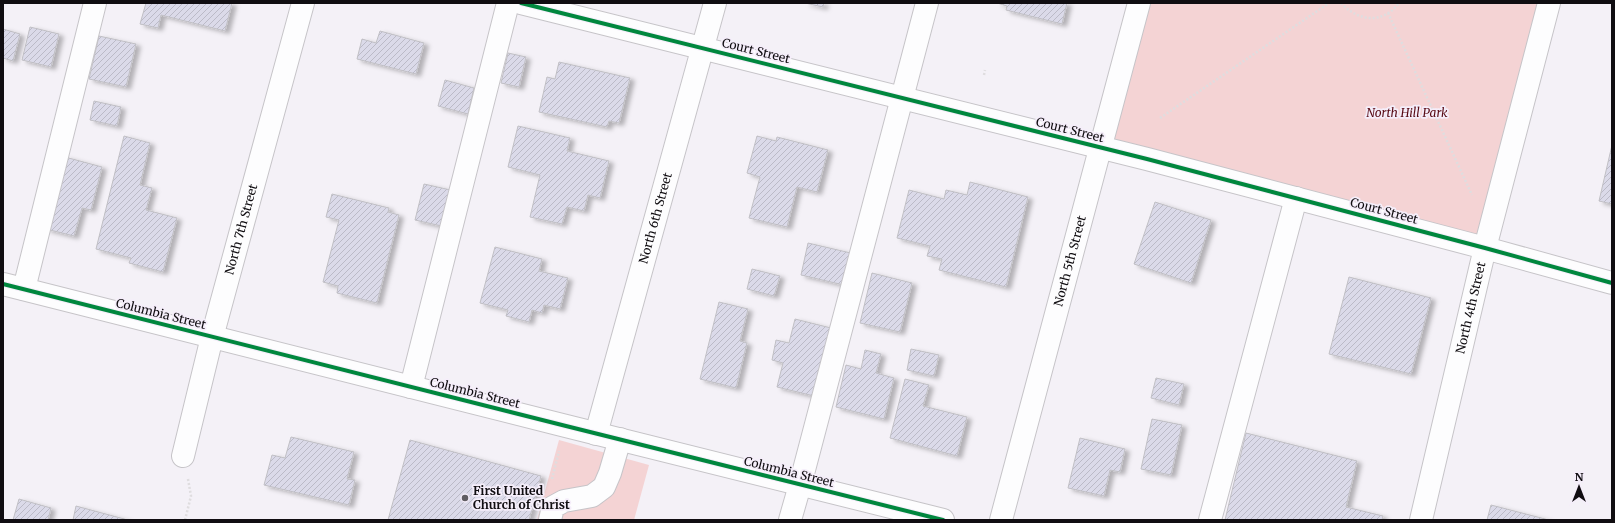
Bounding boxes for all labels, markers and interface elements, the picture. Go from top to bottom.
street label: Court Street [721,35,792,66]
park label: North Hill Park [1366,105,1448,120]
street label: Court Street [1035,114,1106,145]
street label: North 6th Street [635,170,675,265]
street label: North 7th Street [221,182,260,276]
street label: Court Street [1349,194,1420,227]
street label: North 5th Street [1050,214,1089,308]
street label: North 4th Street [1452,260,1489,355]
street label: Columbia Street [115,295,208,332]
street label: Columbia Street [429,374,522,411]
street label: Columbia Street [743,453,836,490]
north arrow [1559,467,1599,507]
text: N [1575,470,1584,484]
place label: First United Church of Christ [473,483,570,512]
marker: First United Church of Christ [460,493,470,503]

